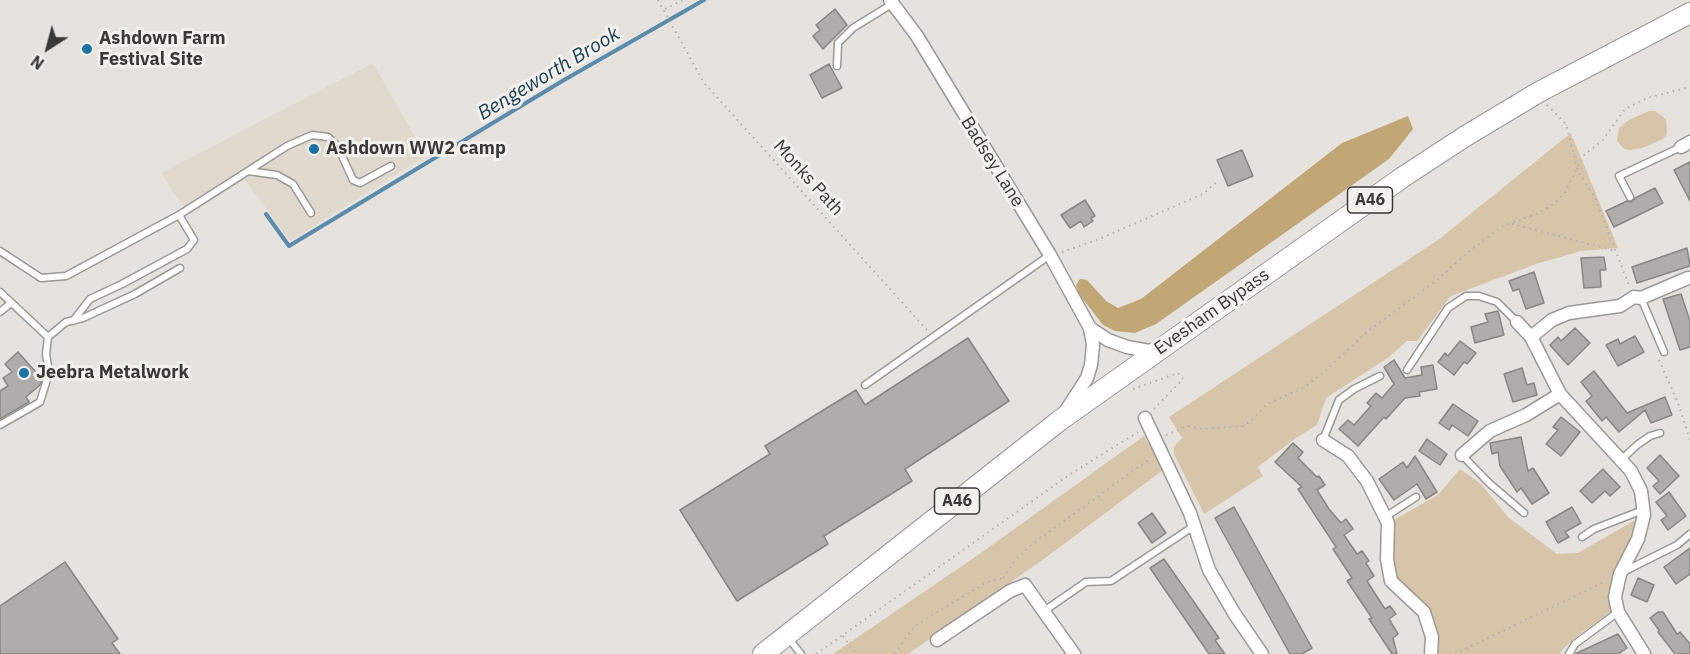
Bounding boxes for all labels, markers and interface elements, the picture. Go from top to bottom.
north arrow [18,18,78,78]
water label: Bengeworth Brook [474,22,624,126]
place label: Ashdown Farm Festival Site [99,28,226,70]
marker: Ashdown Farm Festival Site [80,42,94,56]
text: N [27,51,48,74]
street label: Badsey Lane [956,113,1028,211]
street label: Monks Path [768,136,848,220]
place label: Ashdown WW2 camp [326,138,506,160]
marker: Ashdown WW2 camp [307,142,321,156]
road number: A46 [1348,187,1392,213]
street label: Evesham Bypass [1150,264,1274,360]
place label: Jeebra Metalwork [36,362,189,384]
marker: Jeebra Metalwork [17,366,31,380]
road number: A46 [934,488,980,514]

